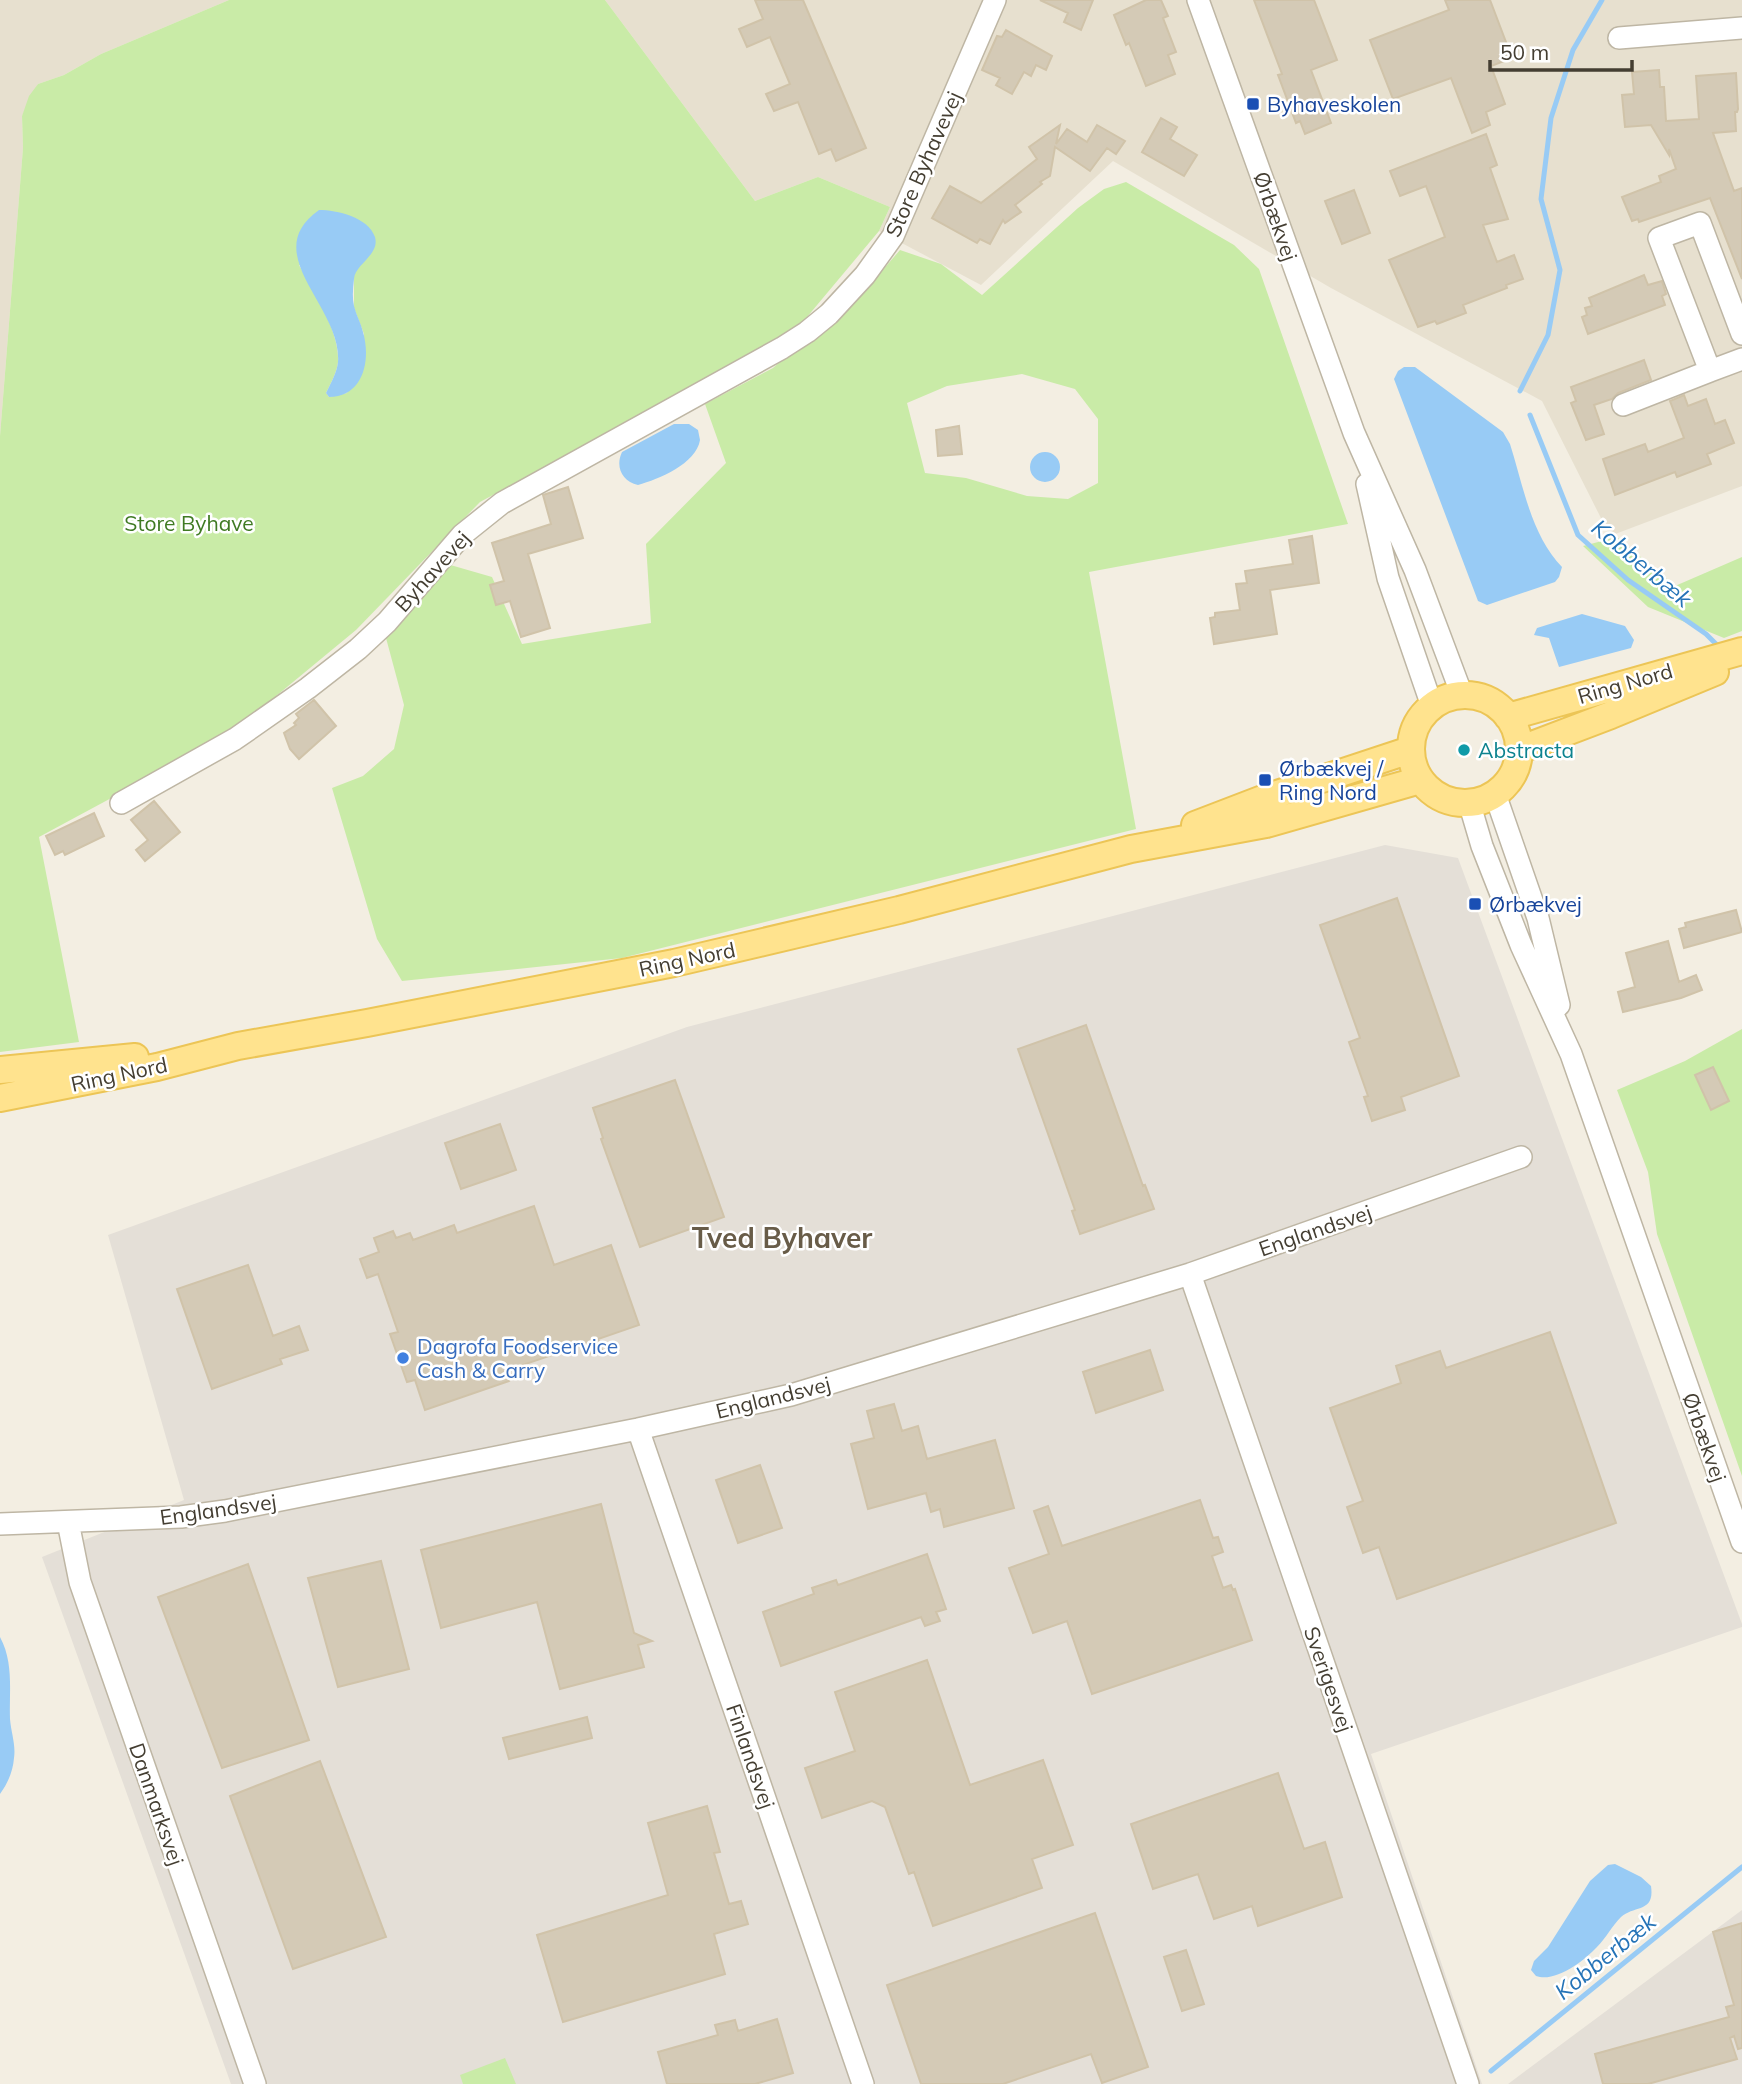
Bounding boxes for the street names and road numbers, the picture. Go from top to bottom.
street label: Store Byhavevej [879,87,967,241]
street label: Ørbækvej [1249,168,1303,264]
street label: Byhavevej [389,525,475,617]
street label: Ring Nord [1574,657,1676,709]
street label: Ring Nord [636,936,738,982]
street label: Ring Nord [68,1051,170,1097]
street label: Englandsvej [1255,1199,1375,1261]
street label: Englandsvej [713,1370,833,1424]
street label: Ørbækvej [1678,1389,1732,1485]
street label: Englandsvej [158,1488,278,1530]
street label: Sverigesvej [1299,1623,1359,1735]
street label: Finlandsvej [721,1700,781,1812]
street label: Danmarksvej [124,1739,190,1869]

